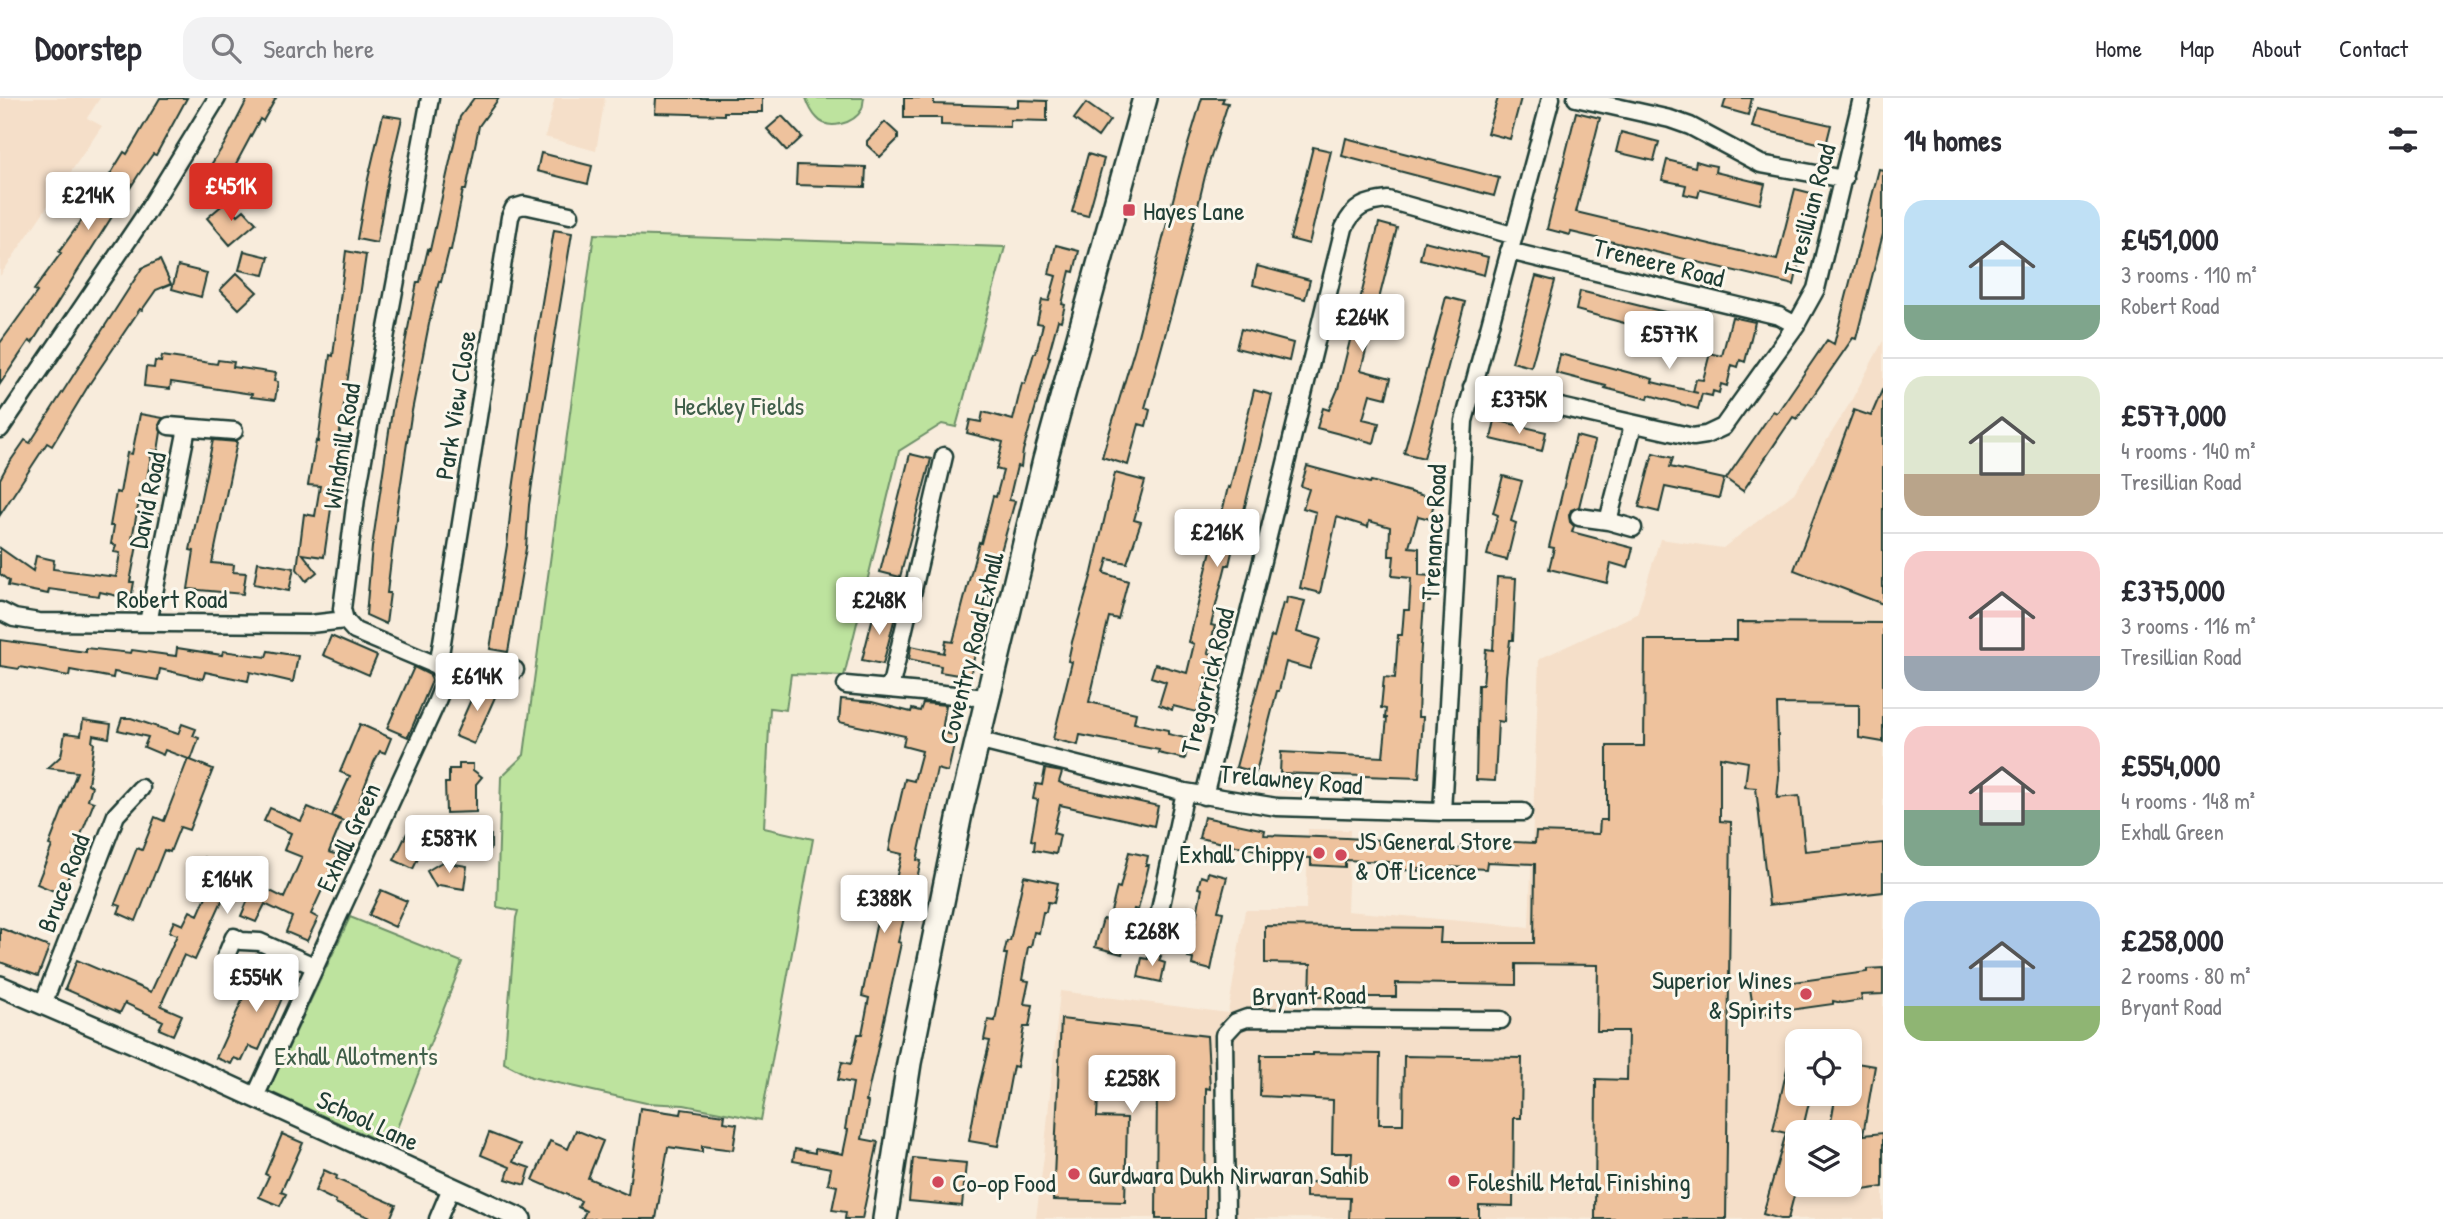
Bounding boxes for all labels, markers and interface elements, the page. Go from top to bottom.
search box [183,17,673,80]
text: Doorstep [35,26,141,70]
icon: search [207,29,245,67]
text: Search here [263,31,374,66]
text: Home [2095,32,2142,64]
text: Map [2180,32,2214,64]
text: About [2252,32,2301,64]
text: Contact [2339,32,2408,64]
text: 14 homes [1904,120,2002,160]
icon: filters [2384,121,2422,159]
street label: Tresillian Road [1775,140,1843,280]
pin: £451K [182,164,280,223]
text: £451K [205,170,257,201]
pin: £214K [39,172,137,232]
text: £214K [62,179,114,210]
place label: Hayes Lane [1143,193,1245,228]
marker: Hayes Lane [1121,202,1137,218]
text: £451,000 [2121,219,2219,259]
icon: home [1960,228,2044,312]
street label: Treneere Road [1590,229,1728,295]
text: 3 rooms · 110 m² [2121,259,2257,290]
text: Robert Road [2121,290,2219,321]
pin: £264K [1313,294,1411,354]
text: £264K [1335,301,1389,332]
pin: £577K [1620,312,1718,371]
text: £577K [1640,318,1698,349]
street label: Park View Close [426,328,484,482]
pin: £375K [1470,376,1568,436]
street label: Windmill Road [314,381,368,511]
text: £375K [1491,383,1547,414]
park label: Heckley Fields [674,388,804,423]
text: £577,000 [2121,395,2226,435]
icon: home [1960,404,2044,488]
text: 4 rooms · 140 m² [2121,435,2255,466]
street label: David Road [120,449,174,551]
street label: Trenance Road [1412,464,1454,600]
text: Tresillian Road [2121,466,2241,497]
pin: £216K [1168,510,1266,569]
text: £216K [1191,516,1243,547]
street label: Coventry Road Exhall [930,547,1012,748]
text: £375,000 [2121,570,2225,610]
pin: £248K [830,578,928,637]
icon: home [1960,579,2044,663]
street label: Robert Road [117,581,227,616]
text: £248K [852,584,906,615]
street label: Tregorrick Road [1172,604,1242,758]
text: 3 rooms · 116 m² [2121,610,2256,641]
text: Tresillian Road [2121,641,2241,672]
pin: £614K [428,654,526,713]
text: £614K [452,660,502,691]
text: £554,000 [2121,745,2221,785]
icon: home [1960,754,2044,838]
street label: Trelawney Road [1218,755,1364,803]
street label: Exhall Green [308,777,388,897]
text: 4 rooms · 148 m² [2121,785,2255,816]
pin: £587K [400,816,498,875]
text: Exhall Green [2121,816,2224,847]
text: £587K [421,822,477,853]
place label: JS General Store & Off Licence [1355,823,1512,888]
street label: Bruce Road [28,829,98,937]
place label: Exhall Chippy [1179,836,1305,871]
marker: Exhall Chippy [1311,845,1327,861]
marker: JS General Store & Off Licence [1333,847,1349,863]
pin: £164K [178,856,276,916]
text: £164K [202,863,252,894]
pin: £388K [835,876,933,935]
text: £388K [857,882,911,913]
pin: £268K [1103,908,1201,968]
text: £268K [1125,915,1179,946]
text: £258,000 [2121,920,2224,960]
icon: home [1960,929,2044,1013]
pin: £554K [207,954,305,1014]
text: 2 rooms · 80 m² [2121,960,2251,991]
text: £554K [230,961,282,992]
place label: Superior Wines & Spirits [1652,962,1792,1027]
street label: Bryant Road [1252,977,1366,1013]
marker: Superior Wines & Spirits [1798,986,1814,1002]
text: Bryant Road [2121,991,2222,1022]
map controls [1785,1029,1862,1197]
button: locate [1785,1029,1862,1106]
park label: Exhall Allotments [274,1038,438,1073]
pin: £258K [1083,1056,1181,1115]
text: £258K [1104,1062,1160,1093]
street label: School Lane [311,1081,425,1159]
button: layers [1785,1120,1862,1197]
place label: Gurdwara Dukh Nirwaran Sahib [1088,1157,1369,1192]
place label: Foleshill Metal Finishing [1467,1164,1691,1199]
place label: Co-op Food [952,1165,1056,1200]
marker: Gurdwara Dukh Nirwaran Sahib [1066,1166,1082,1182]
marker: Foleshill Metal Finishing [1446,1173,1462,1189]
marker: Co-op Food [930,1174,946,1190]

